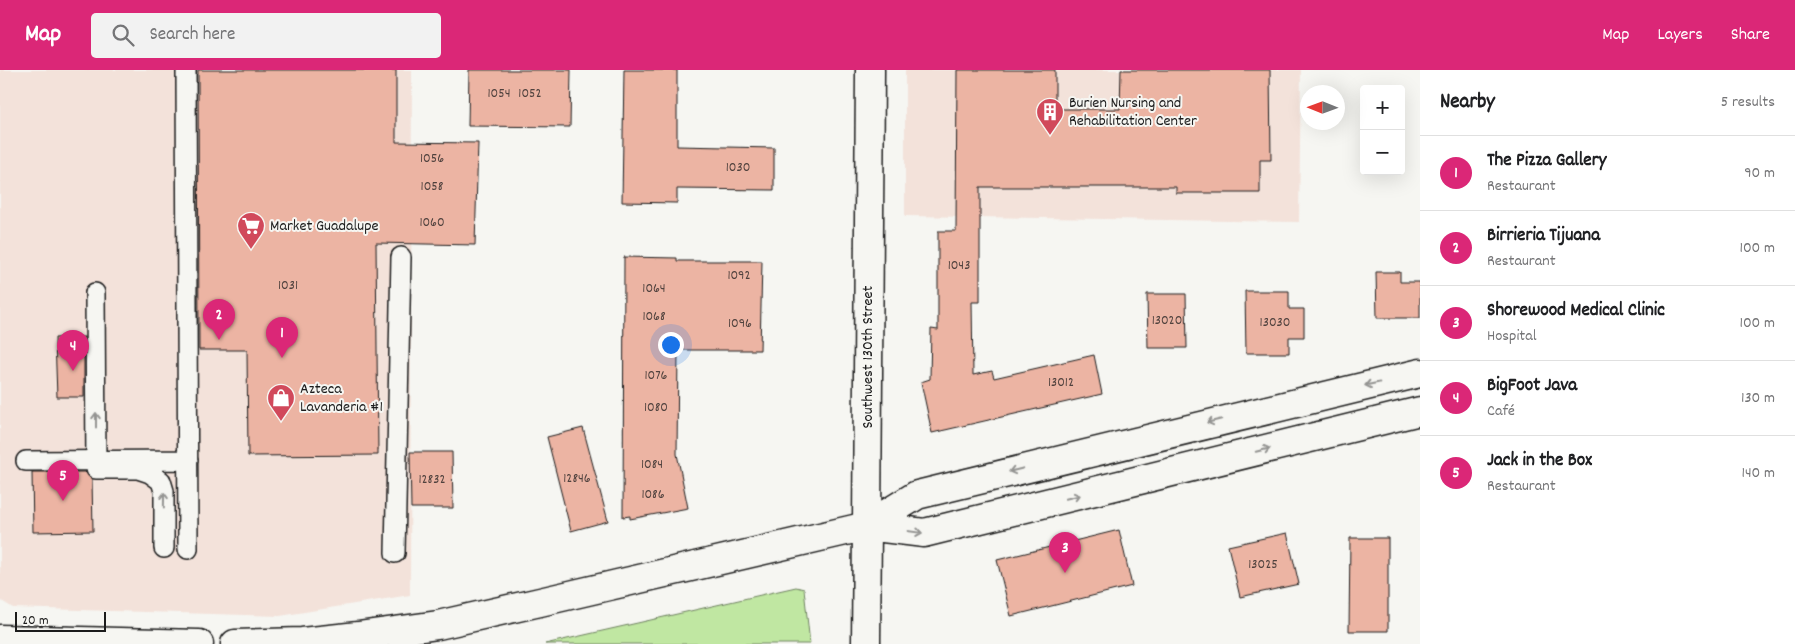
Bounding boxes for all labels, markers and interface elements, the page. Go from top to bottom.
search box [91,13,441,58]
text: Map [25,18,61,52]
icon: search [109,21,137,49]
text: Search here [149,22,235,49]
text: Map [1602,23,1629,48]
text: Layers [1657,23,1703,48]
text: Share [1731,23,1770,48]
house number: 1054 [488,84,511,104]
house number: 1052 [518,84,542,104]
north arrow [1300,85,1345,130]
map controls [1360,85,1405,175]
button: + [1360,85,1405,130]
text: Nearby [1440,88,1495,118]
text: 5 results [1721,91,1775,114]
place label: Burien Nursing and Rehabilitation Center [1069,92,1197,133]
building icon: Burien Nursing and Rehabilitation Center [1035,97,1065,136]
button: − [1360,130,1405,175]
text: The Pizza Gallery [1487,148,1606,175]
house number: 1056 [420,149,444,169]
house number: 1030 [726,158,750,178]
text: 1 [1454,162,1458,185]
text: 90 m [1744,162,1775,185]
text: Restaurant [1487,175,1556,198]
house number: 1058 [421,177,444,197]
supermarket icon: Market Guadalupe [236,211,266,250]
house number: 1060 [419,213,445,233]
place label: Market Guadalupe [270,215,379,238]
text: Birrieria Tijuana [1487,223,1600,250]
text: 2 [1453,237,1460,260]
text: 100 m [1739,237,1775,260]
text: Restaurant [1487,250,1556,273]
house number: 1043 [948,256,970,276]
house number: 1092 [727,266,751,286]
house number: 1031 [278,276,298,296]
house number: 1064 [642,279,666,299]
street label: Southwest 130th Street [857,285,880,429]
text: Shorewood Medical Clinic [1487,298,1665,325]
pin: 2 [203,299,235,340]
house number: 1068 [642,307,666,327]
house number: 13020 [1152,311,1182,331]
text: 3 [1452,312,1460,335]
text: 100 m [1739,312,1775,335]
house number: 13030 [1260,313,1290,333]
house number: 1096 [728,314,752,334]
pin: 1 [266,317,298,358]
text: Hospital [1487,325,1537,348]
pin: 4 [57,330,89,371]
your location [658,332,684,358]
house number: 1076 [645,366,668,386]
house number: 13012 [1048,373,1074,393]
text: BigFoot Java [1487,373,1577,400]
place label: Azteca Lavanderia #1 [300,378,383,419]
one-way arrow [1365,379,1381,389]
shop icon: Azteca Lavanderia #1 [266,383,296,422]
text: 4 [1453,387,1459,410]
text: 130 m [1741,387,1775,410]
house number: 1080 [644,398,668,418]
text: Café [1487,400,1515,423]
one-way arrow [91,413,101,429]
one-way arrow [1207,417,1223,426]
one-way arrow [1255,445,1271,454]
text: Jack in the Box [1487,448,1592,475]
house number: 1084 [641,455,663,475]
pin: 5 [47,460,79,501]
text: 5 [1452,462,1460,485]
text: 140 m [1741,462,1775,485]
one-way arrow [1009,466,1025,475]
house number: 12846 [563,469,591,489]
house number: 12832 [418,470,446,490]
text: Restaurant [1487,475,1556,498]
house number: 1086 [641,485,665,505]
one-way arrow [159,492,169,508]
one-way arrow [1064,492,1080,501]
one-way arrow [907,527,923,537]
pin: 3 [1049,532,1081,573]
house number: 13025 [1248,555,1278,575]
scale bar [15,609,106,632]
text: 20 m [22,611,49,631]

